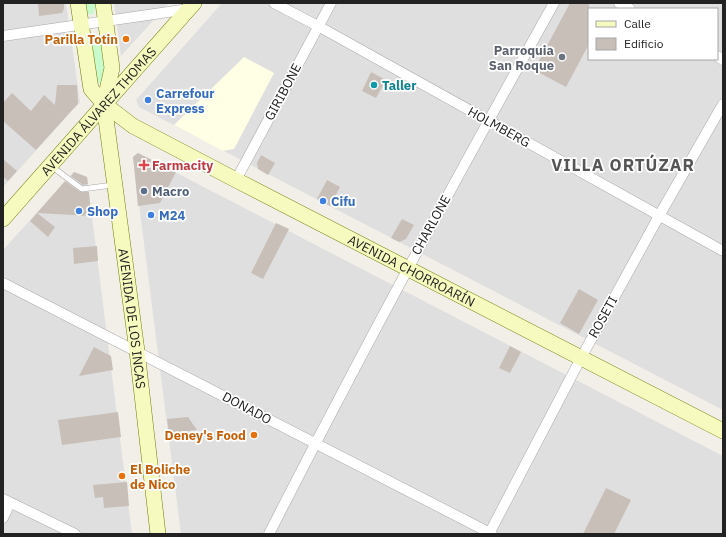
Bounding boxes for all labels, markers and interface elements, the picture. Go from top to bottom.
legend [588,8,718,60]
text: Calle [624,16,651,31]
place label: Parilla Totin [45,31,118,48]
marker: Parilla Totin [121,34,131,44]
text: Edificio [624,36,664,51]
place label: Parroquia San Roque [489,42,554,74]
street label: AVENIDA ÁLVAREZ THOMAS [37,43,160,179]
marker: Parroquia San Roque [557,52,567,62]
street label: GIRIBONE [261,61,305,123]
place label: Taller [382,77,416,94]
marker: Taller [369,80,379,90]
place label: Carrefour Express [156,85,215,117]
marker: Carrefour Express [143,95,153,105]
street label: HOLMBERG [465,103,533,151]
district label: VILLA ORTÚZAR [551,154,695,176]
place label: Farmacity [152,157,213,174]
marker: Farmacity [139,160,149,170]
place label: Macro [152,183,189,200]
marker: Macro [139,186,149,196]
street label: CHARLONE [408,192,454,258]
place label: Cifu [331,193,356,210]
marker: Cifu [318,196,328,206]
place label: Shop [87,203,118,220]
marker: Shop [74,206,84,216]
place label: M24 [159,207,185,224]
marker: M24 [146,210,156,220]
street label: AVENIDA CHORROARÍN [345,231,478,310]
street label: AVENIDA DE LOS INCAS [115,247,150,390]
street label: ROSETI [585,293,621,341]
street label: DONADO [219,388,275,428]
place label: Deney's Food [165,427,246,444]
marker: Deney's Food [249,430,259,440]
place label: El Boliche de Nico [130,461,190,493]
marker: El Boliche de Nico [117,471,127,481]

